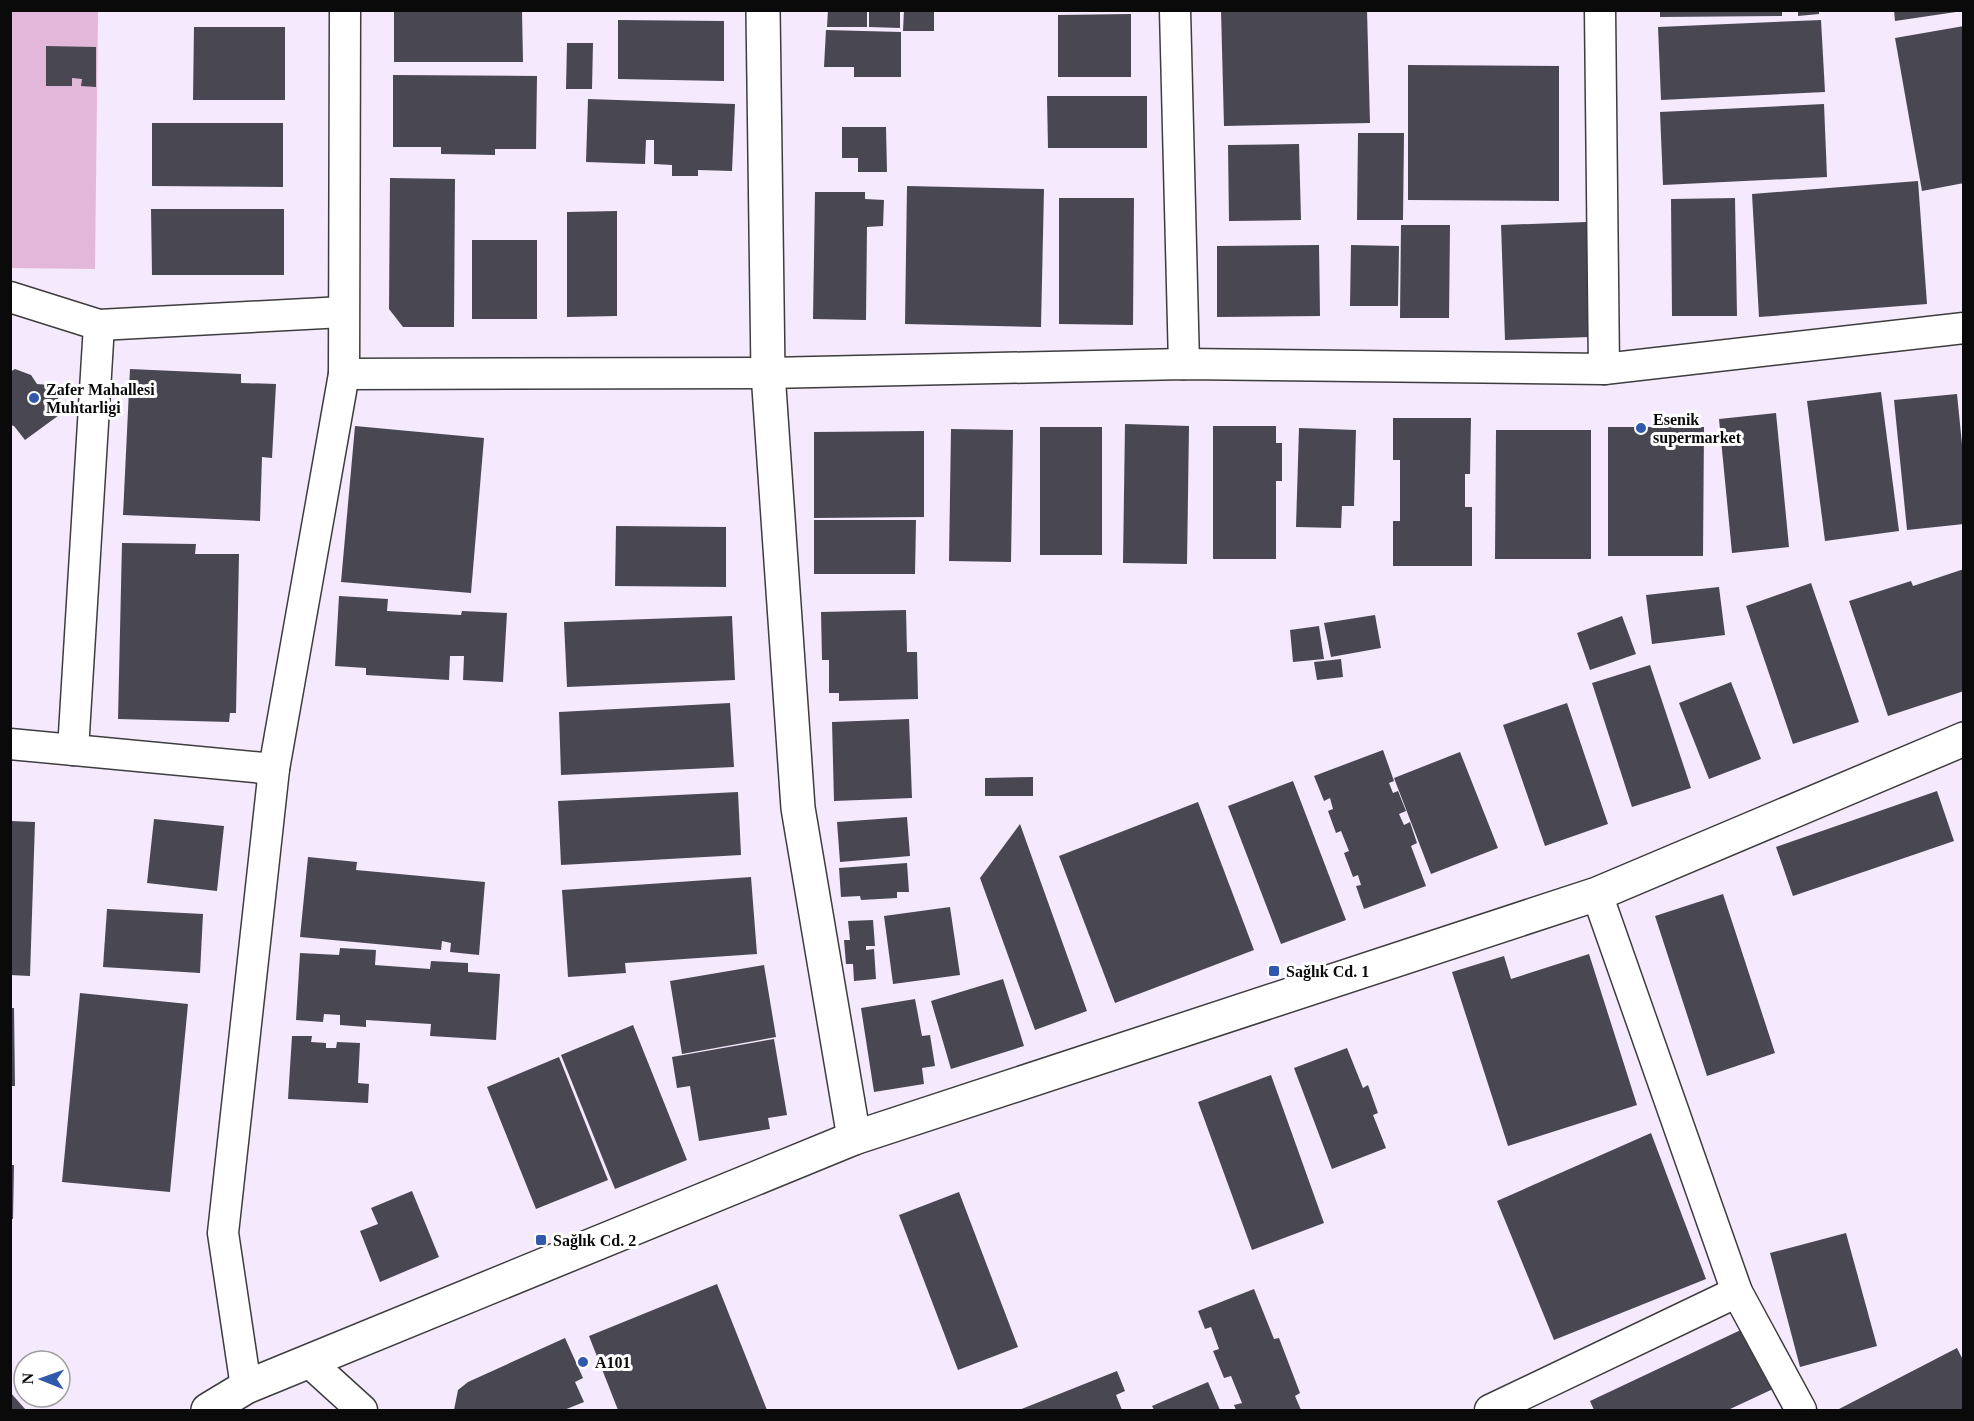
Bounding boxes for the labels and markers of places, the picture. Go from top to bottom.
place label: Zafer Mahallesi Muhtarligi [46,381,155,417]
marker: Zafer Mahallesi Muhtarligi [27,391,41,405]
place label: Esenik supermarket [1653,411,1742,447]
marker: Esenik supermarket [1634,421,1648,435]
place label: Sağlık Cd. 1 [1286,963,1369,981]
marker: Sağlık Cd. 1 [1267,964,1281,978]
place label: Sağlık Cd. 2 [553,1232,636,1250]
marker: Sağlık Cd. 2 [534,1233,548,1247]
place label: A101 [595,1354,631,1371]
marker: A101 [576,1355,590,1369]

